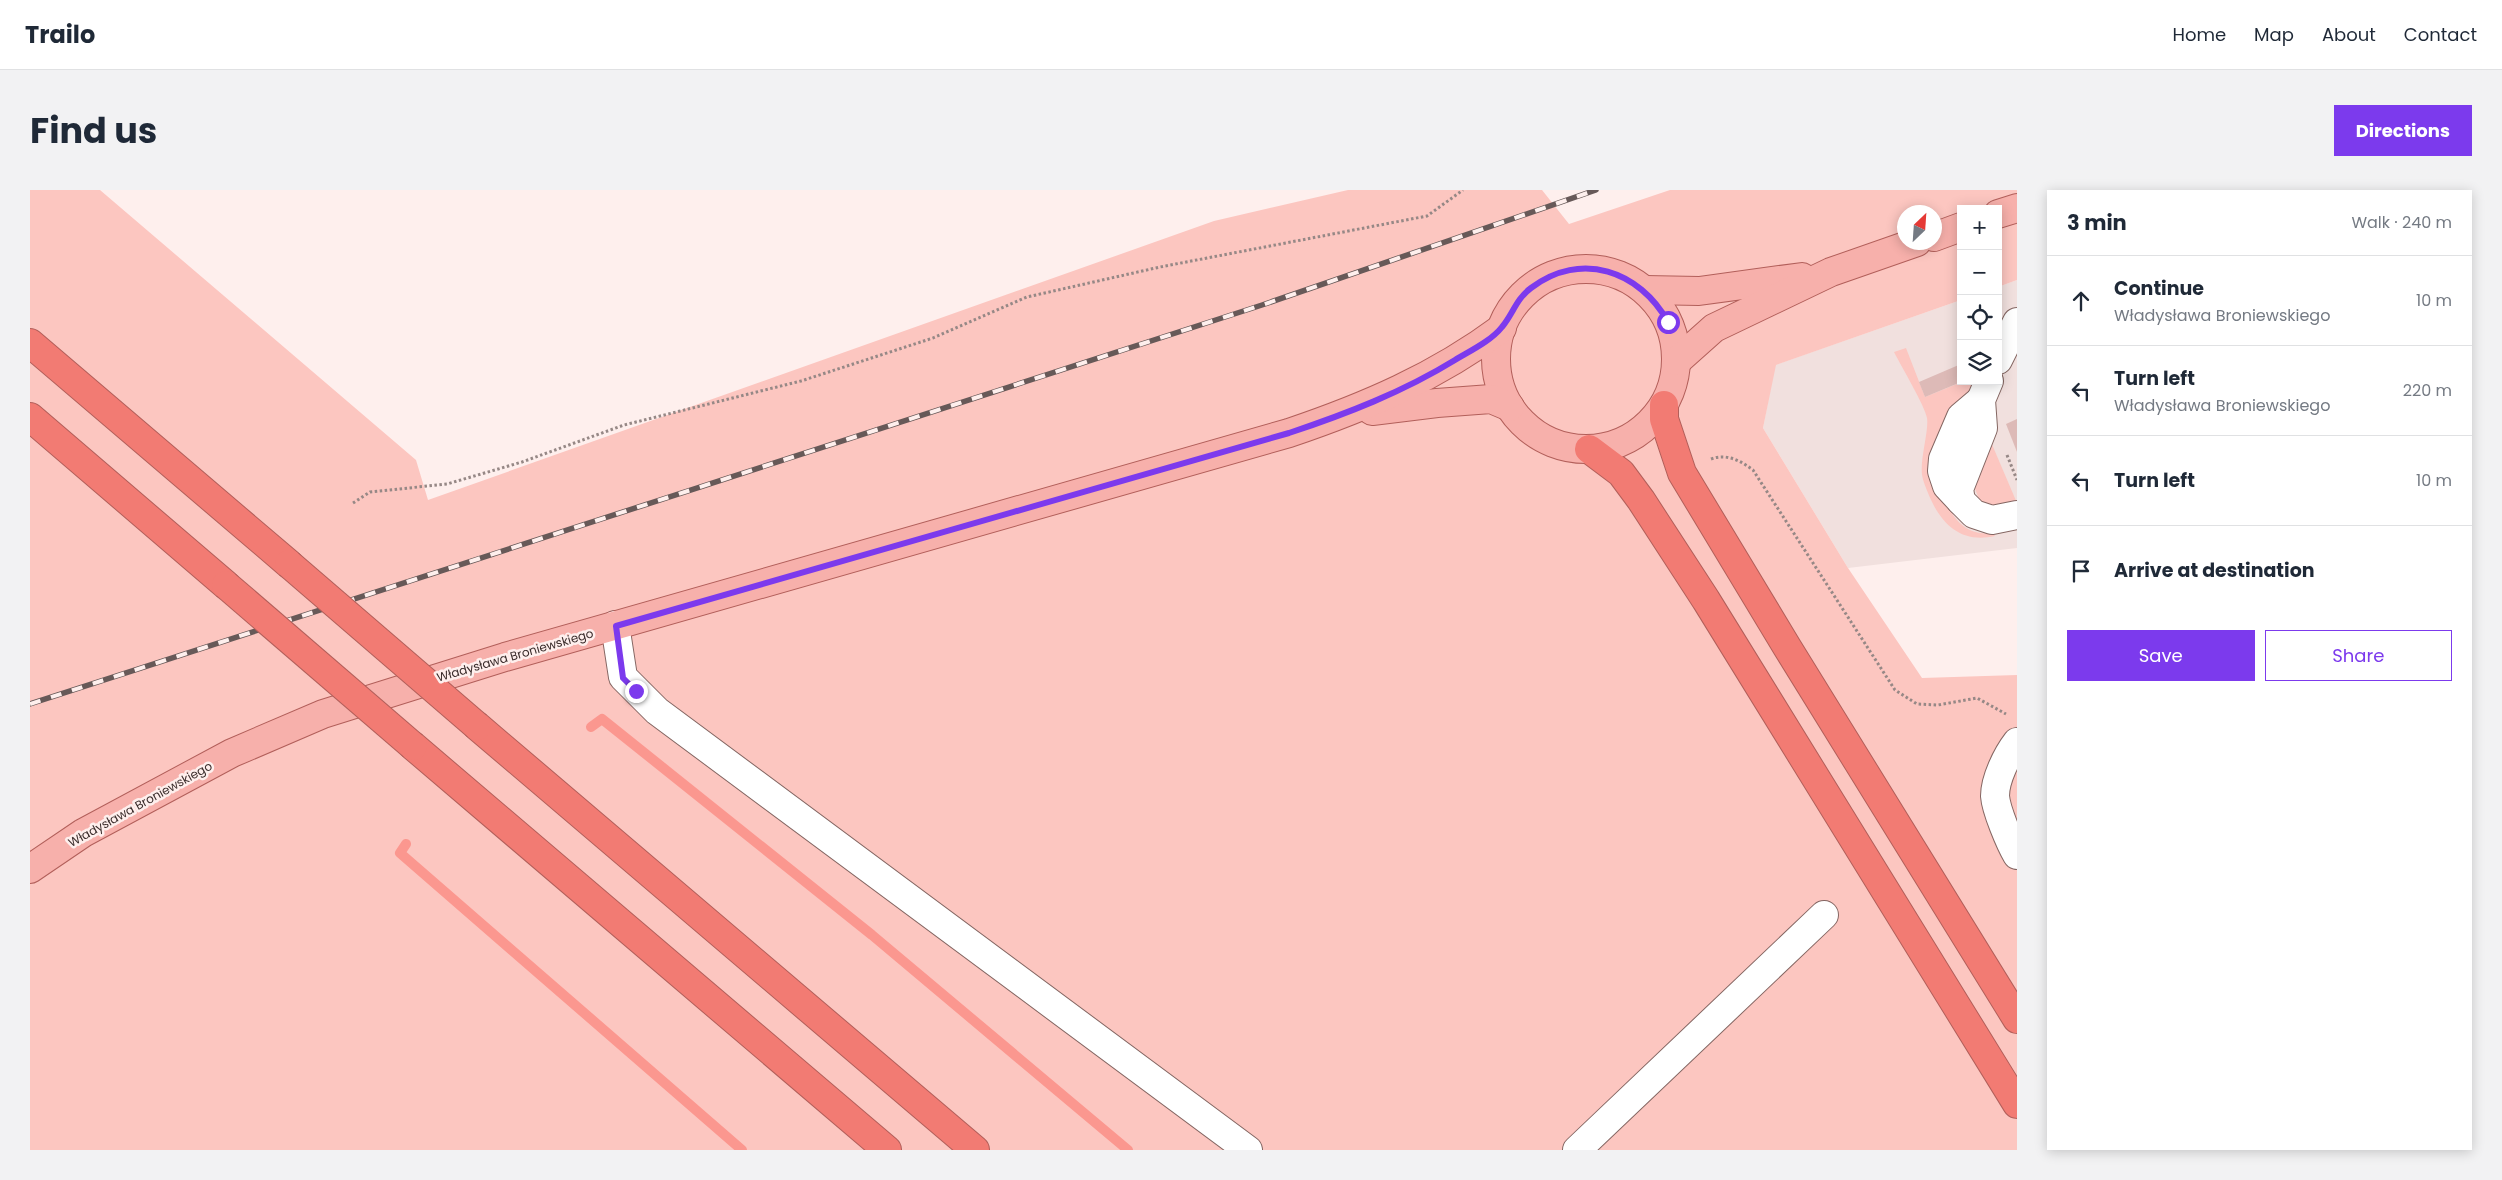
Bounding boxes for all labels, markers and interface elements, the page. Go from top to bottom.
text: Trailo [25,18,95,51]
text: Home [2172,22,2226,47]
text: Map [2254,22,2294,47]
text: About [2322,22,2376,47]
text: Contact [2404,22,2477,47]
button: Directions [2334,105,2472,156]
text: Find us [30,106,157,155]
north arrow [1897,205,1942,250]
map controls [1957,205,2002,385]
button: + [1957,205,2002,250]
text: 3 min [2067,208,2127,237]
text: Walk · 240 m [2351,211,2452,234]
button: − [1957,250,2002,295]
text: Continue [2114,275,2204,302]
icon: ahead [2067,287,2095,315]
text: 10 m [2416,289,2452,312]
button: locate [1957,295,2002,340]
text: Władysława Broniewskiego [2114,304,2330,327]
route start [1657,311,1680,334]
button: layers [1957,340,2002,385]
text: Turn left [2114,365,2195,392]
icon: left [2067,377,2095,405]
text: 220 m [2403,379,2452,402]
text: Władysława Broniewskiego [2114,394,2330,417]
icon: left [2067,467,2095,495]
text: Turn left [2114,467,2195,494]
text: 10 m [2416,469,2452,492]
icon: arrive [2067,557,2095,585]
text: Arrive at destination [2114,557,2315,584]
street label: Władysława Broniewskiego [435,624,596,686]
button: Save [2067,630,2255,681]
button: Share [2265,630,2452,681]
route end [625,680,648,703]
street label: Władysława Broniewskiego [65,757,215,851]

